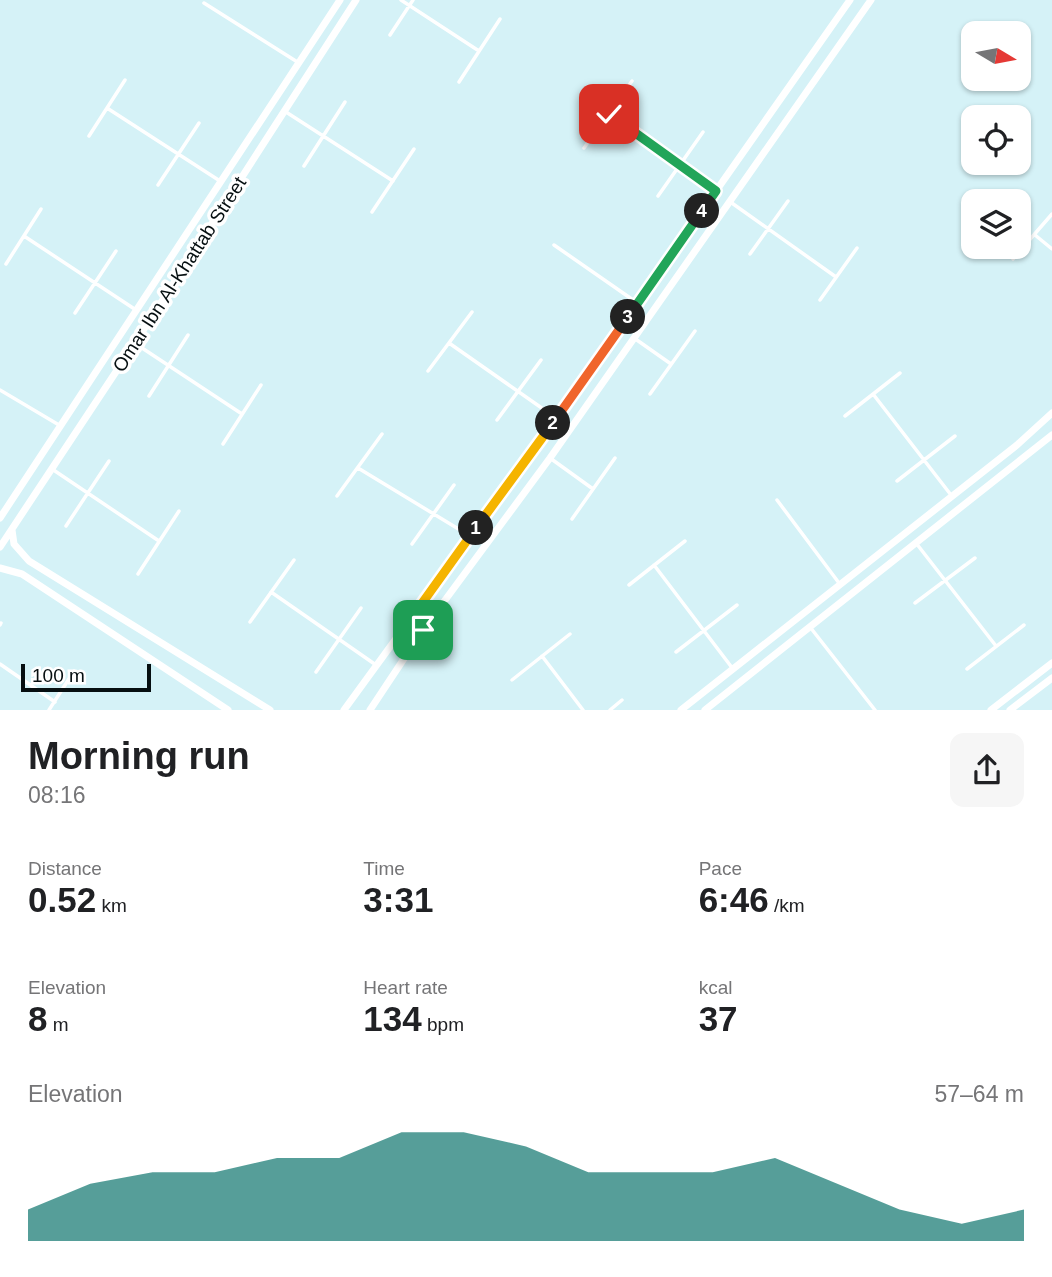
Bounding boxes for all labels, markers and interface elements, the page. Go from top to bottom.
north arrow [961,21,1031,91]
map controls [961,21,1031,259]
pin [579,84,639,144]
icon: check [590,95,628,133]
button: locate [961,105,1031,175]
street label: Omar Ibn Al-Khattab Street [108,172,251,376]
button: layers [961,189,1031,259]
pin: 4 [684,194,720,228]
text: 4 [696,200,707,221]
pin: 3 [610,300,646,334]
text: 3 [622,306,633,327]
pin: 2 [536,406,570,440]
text: 2 [547,412,558,433]
pin: 1 [458,510,494,546]
text: 1 [470,517,481,538]
pin [393,600,453,660]
icon: arrive [404,611,442,649]
scale bar [21,661,150,693]
text: 100 m [32,665,85,686]
button: share [950,733,1024,807]
text: Morning run [28,735,250,777]
text: 08:16 [28,782,86,808]
text: Distance [28,858,102,879]
text: Time [363,858,405,879]
text: Pace [699,858,742,879]
text: 0.52 [28,880,96,919]
text: 3:31 [363,880,433,919]
text: 6:46 [699,880,769,919]
text: km [96,895,127,916]
text: /km [769,895,805,916]
text: Elevation [28,977,106,998]
text: Heart rate [363,977,448,998]
text: kcal [699,977,732,998]
text: 8 [28,999,47,1038]
text: 134 [363,999,422,1038]
text: 37 [699,999,738,1038]
text: m [47,1014,69,1035]
text: bpm [422,1014,464,1035]
text: Elevation [28,1081,123,1107]
text: 57–64 m [934,1081,1024,1107]

